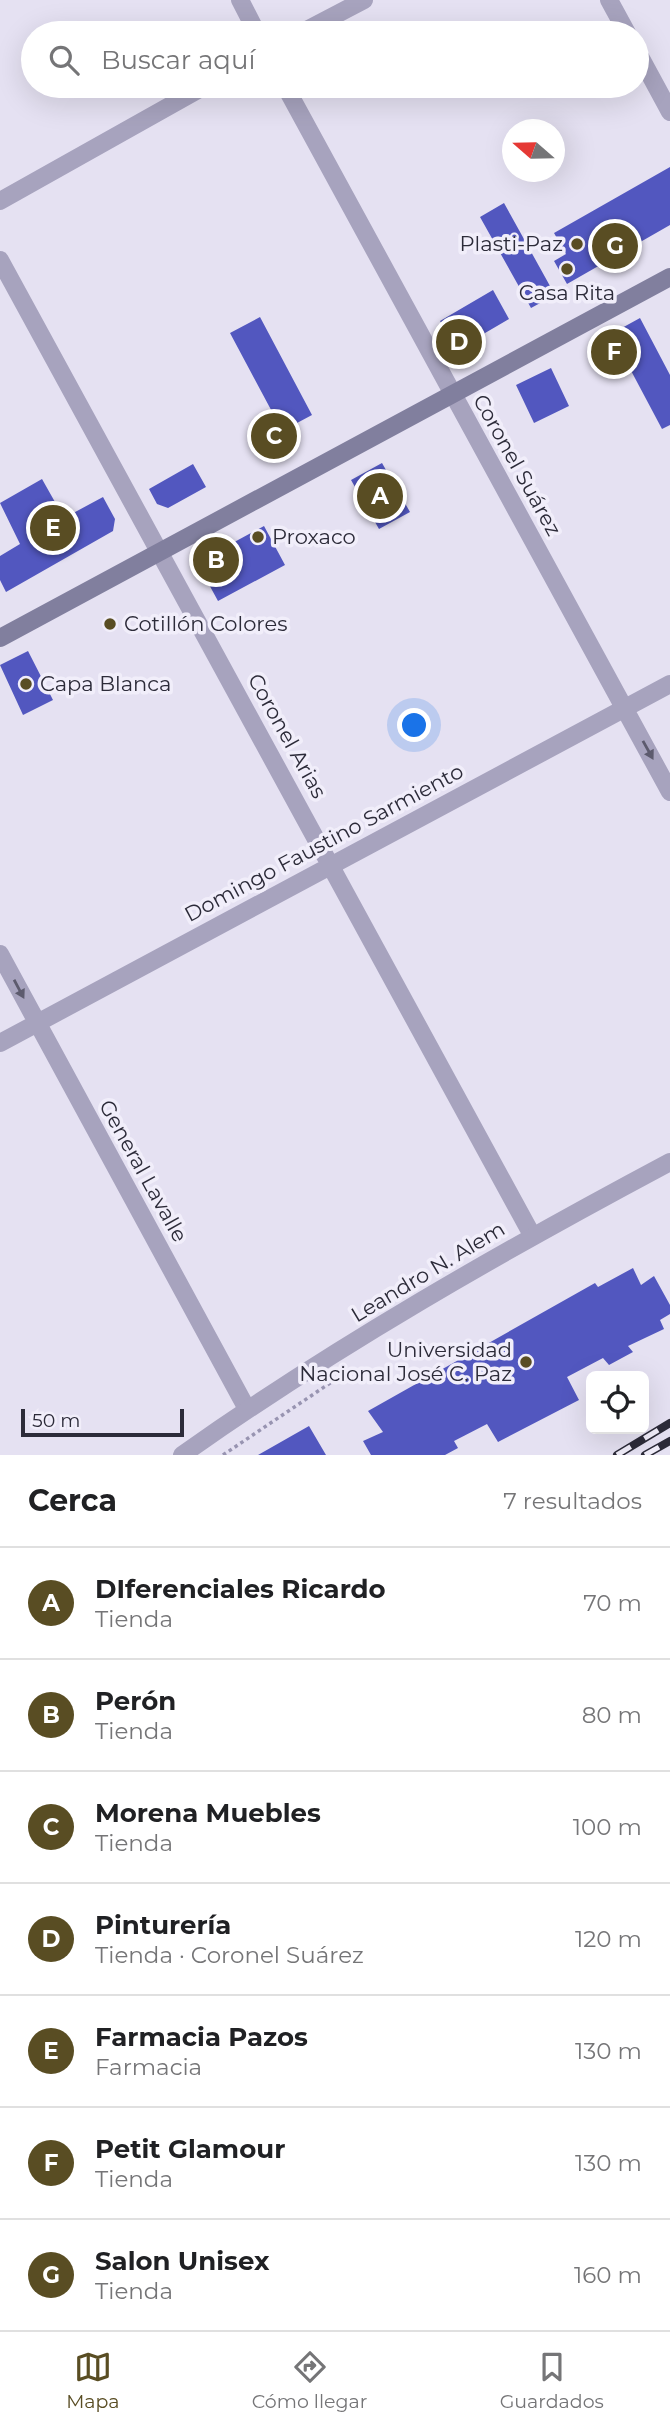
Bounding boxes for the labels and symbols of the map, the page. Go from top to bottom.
north arrow [502,119,565,182]
pin: G [592,220,638,272]
place label: Plasti-Paz [460,231,563,256]
marker: Plasti-Paz [569,236,585,252]
marker: Casa Rita [559,261,575,277]
place label: Casa Rita [519,280,615,305]
pin: D [436,316,482,368]
pin: F [591,326,637,378]
street label: Coronel Suárez [468,390,567,540]
pin: C [251,410,297,462]
pin: A [357,470,403,522]
pin: E [30,502,76,554]
place label: Proxaco [272,524,356,549]
marker: Proxaco [250,529,266,545]
pin: B [193,534,239,586]
place label: Cotillón Colores [124,611,287,636]
marker: Cotillón Colores [102,616,118,632]
street label: Coronel Arias [243,669,332,802]
place label: Capa Blanca [40,671,171,696]
marker: Capa Blanca [18,676,34,692]
your location [397,708,431,742]
one-way arrow [641,741,653,761]
street label: Domingo Faustino Sarmiento [180,758,467,927]
one-way arrow [13,979,25,999]
street label: General Lavalle [94,1095,193,1246]
street label: Leandro N. Alem [346,1216,509,1327]
place label: Universidad Nacional José C. Paz [299,1337,512,1386]
marker: Universidad Nacional José C. Paz [518,1354,534,1370]
scale bar [21,1406,184,1438]

